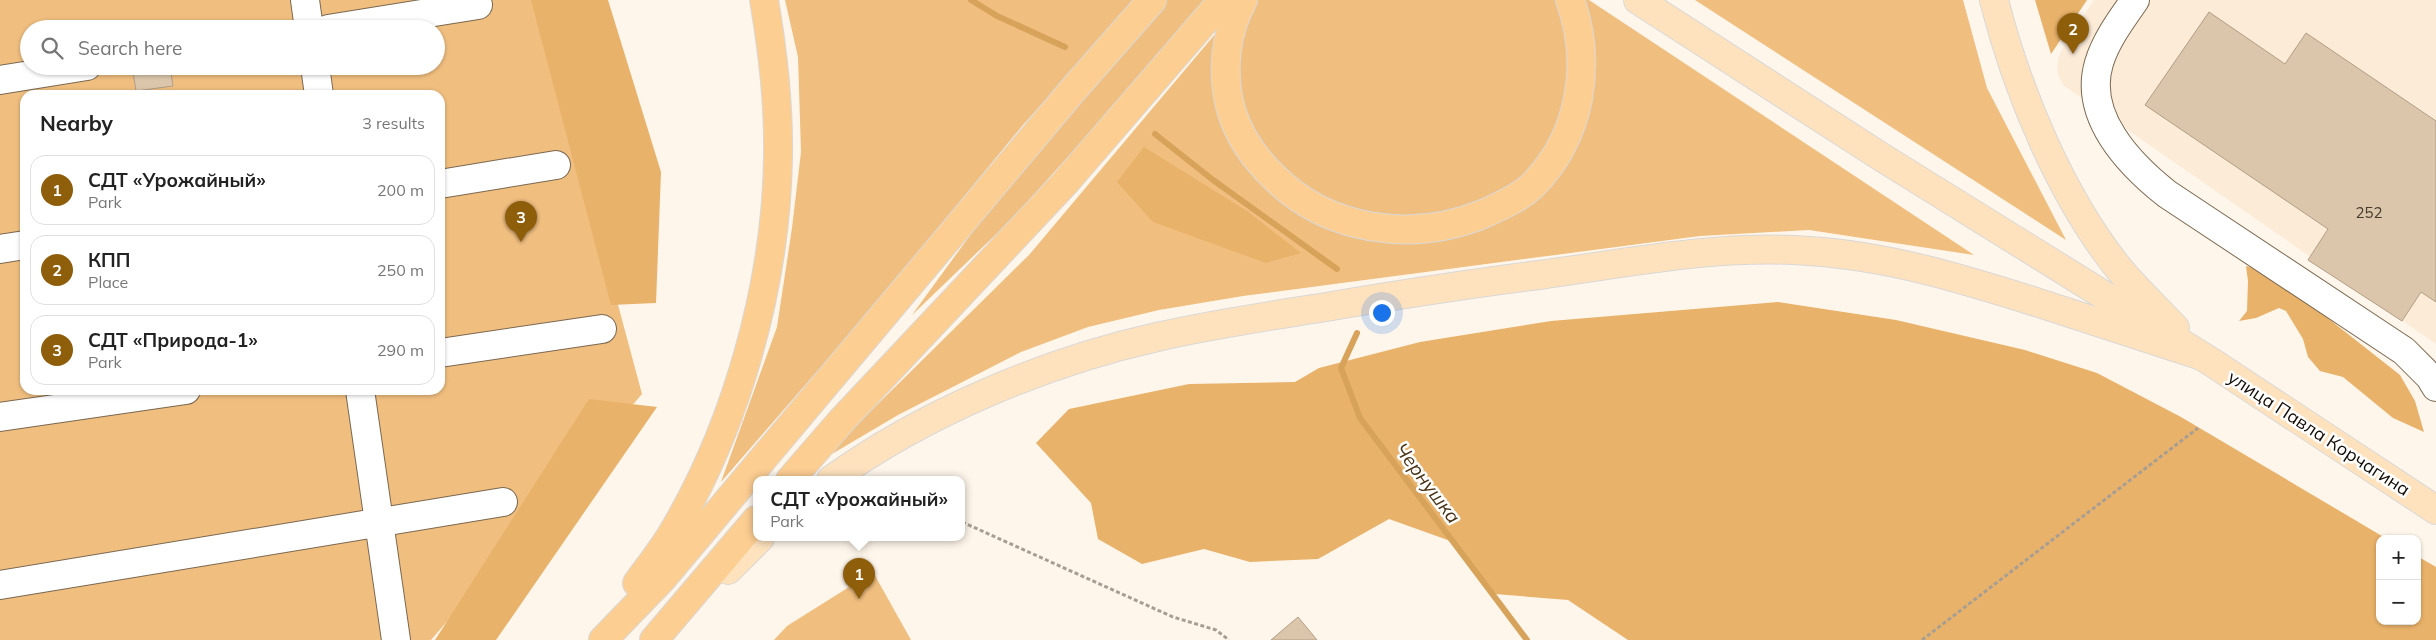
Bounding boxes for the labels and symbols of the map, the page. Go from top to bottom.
pin: 2 [2057,13,2089,54]
pin: 3 [505,201,537,242]
house number: 252 [2355,203,2383,222]
your location [1369,300,1395,326]
street label: улица Павла Корчагина [2223,365,2415,501]
water label: Чернушка [1390,438,1466,528]
pin: 1 [843,558,875,599]

